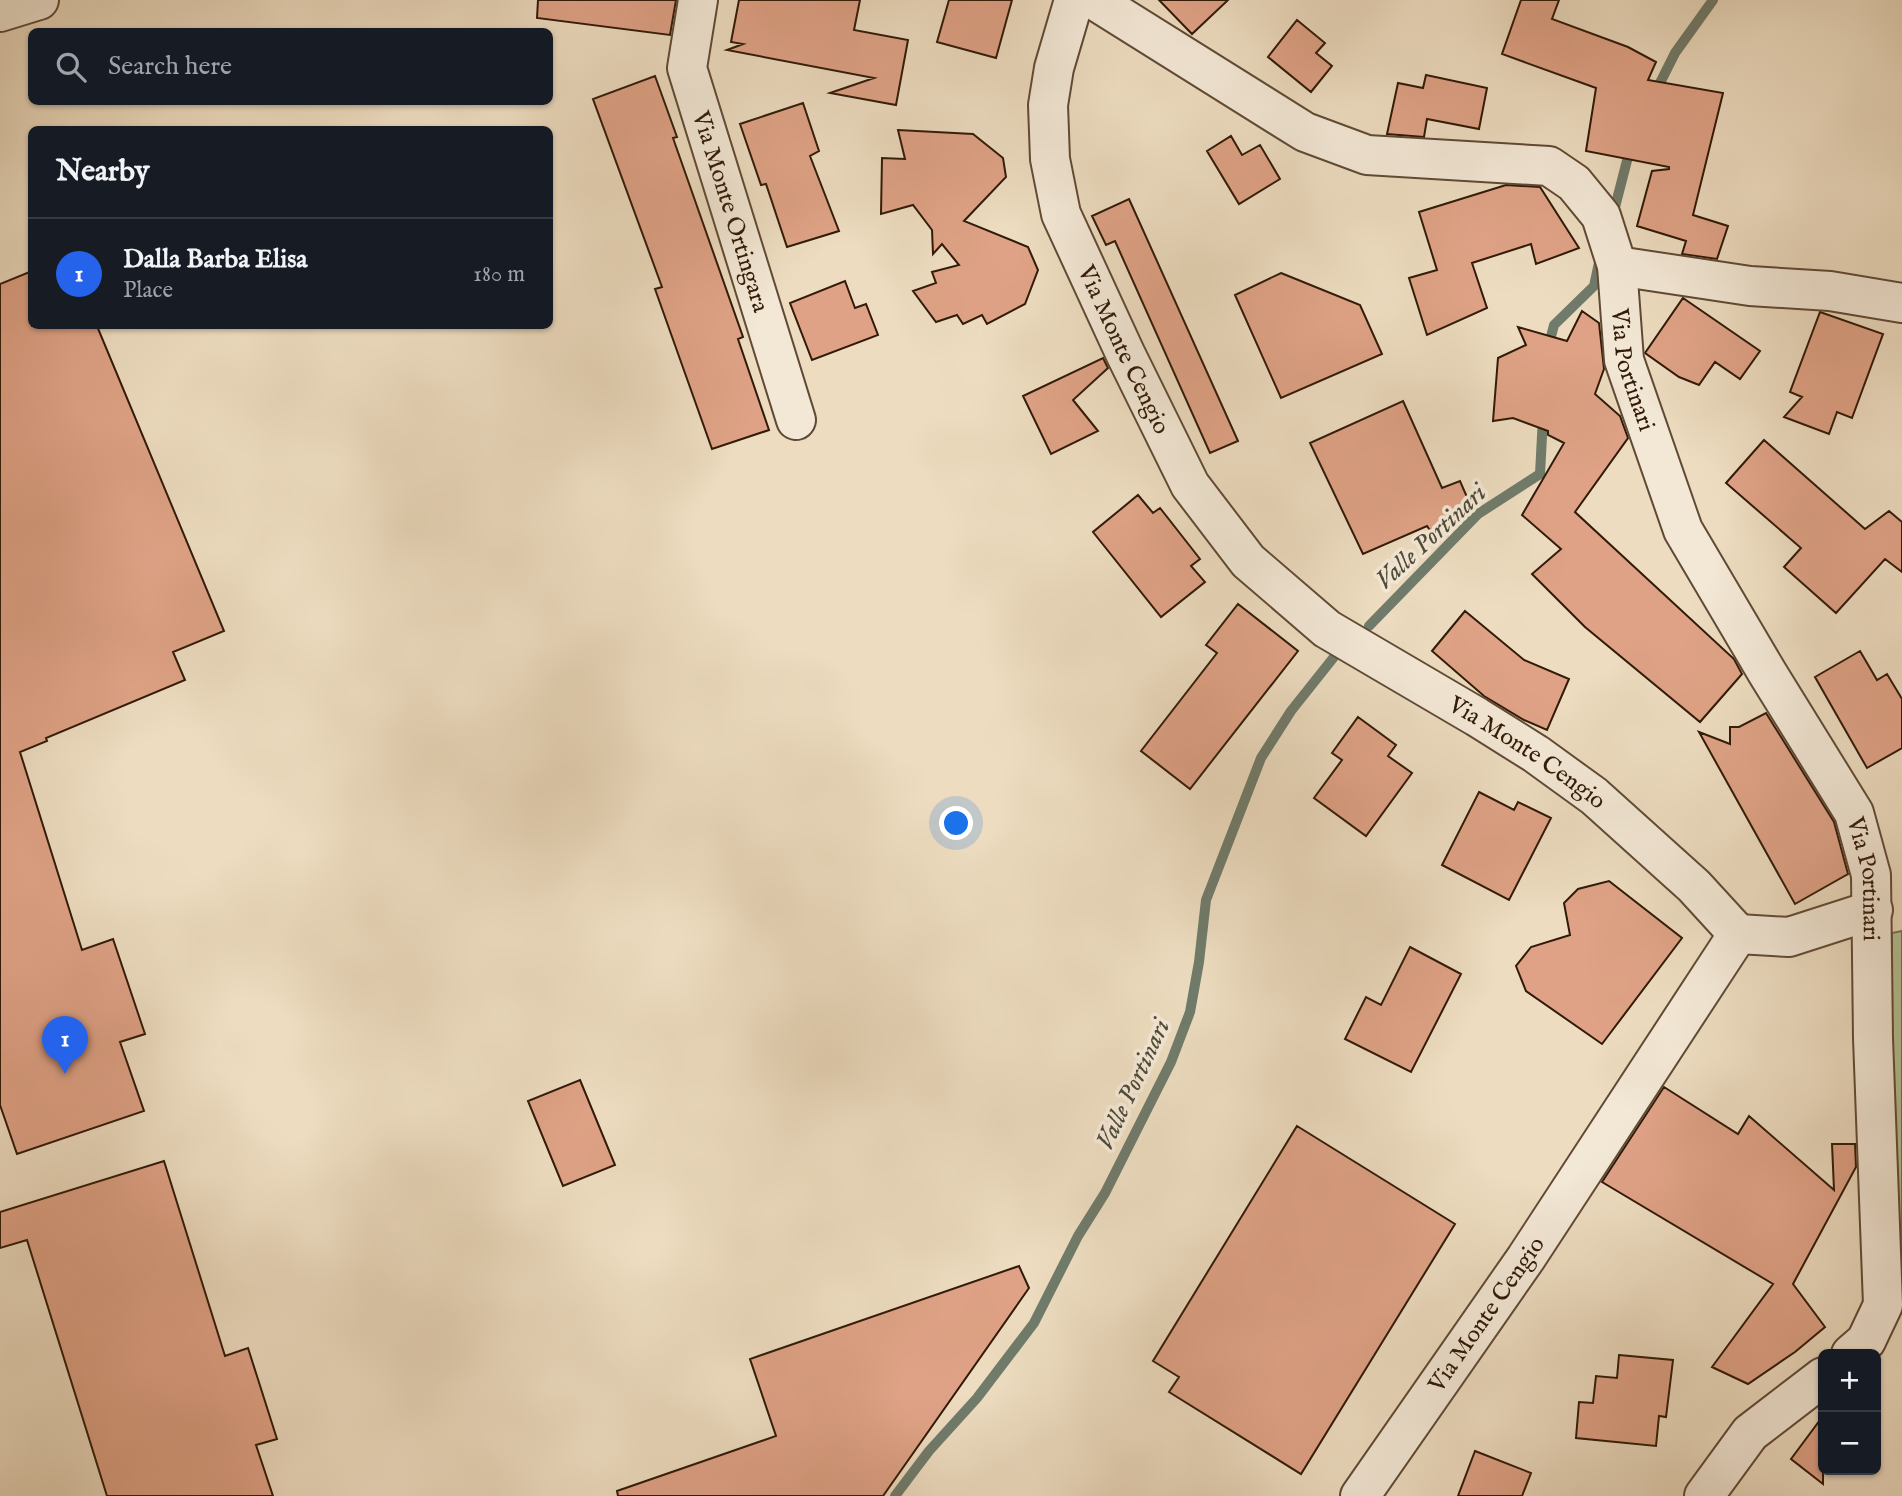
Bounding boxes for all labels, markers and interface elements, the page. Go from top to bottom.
search box [28,28,553,105]
icon: search [52,48,90,86]
text: Search here [108,50,232,83]
street label: Via Monte Ortingara [684,107,776,317]
text: Nearby [56,153,149,191]
text: Dalla Barba Elisa [123,243,308,276]
text: 1 [75,260,83,289]
text: 180 m [473,260,525,289]
street label: Via Monte Cengio [1069,260,1177,440]
text: Place [123,276,173,305]
street label: Via Portinari [1603,306,1661,435]
water label: Valle Portinari [1368,476,1495,597]
street label: Via Monte Cengio [1442,689,1612,817]
your location [939,806,973,840]
street label: Via Portinari [1839,813,1886,941]
water label: Valle Portinari [1089,1013,1179,1155]
pin: 1 [42,1016,88,1074]
street label: Via Monte Cengio [1421,1231,1553,1400]
map controls [1818,1349,1881,1475]
button: + [1818,1349,1881,1412]
button: − [1818,1412,1881,1475]

